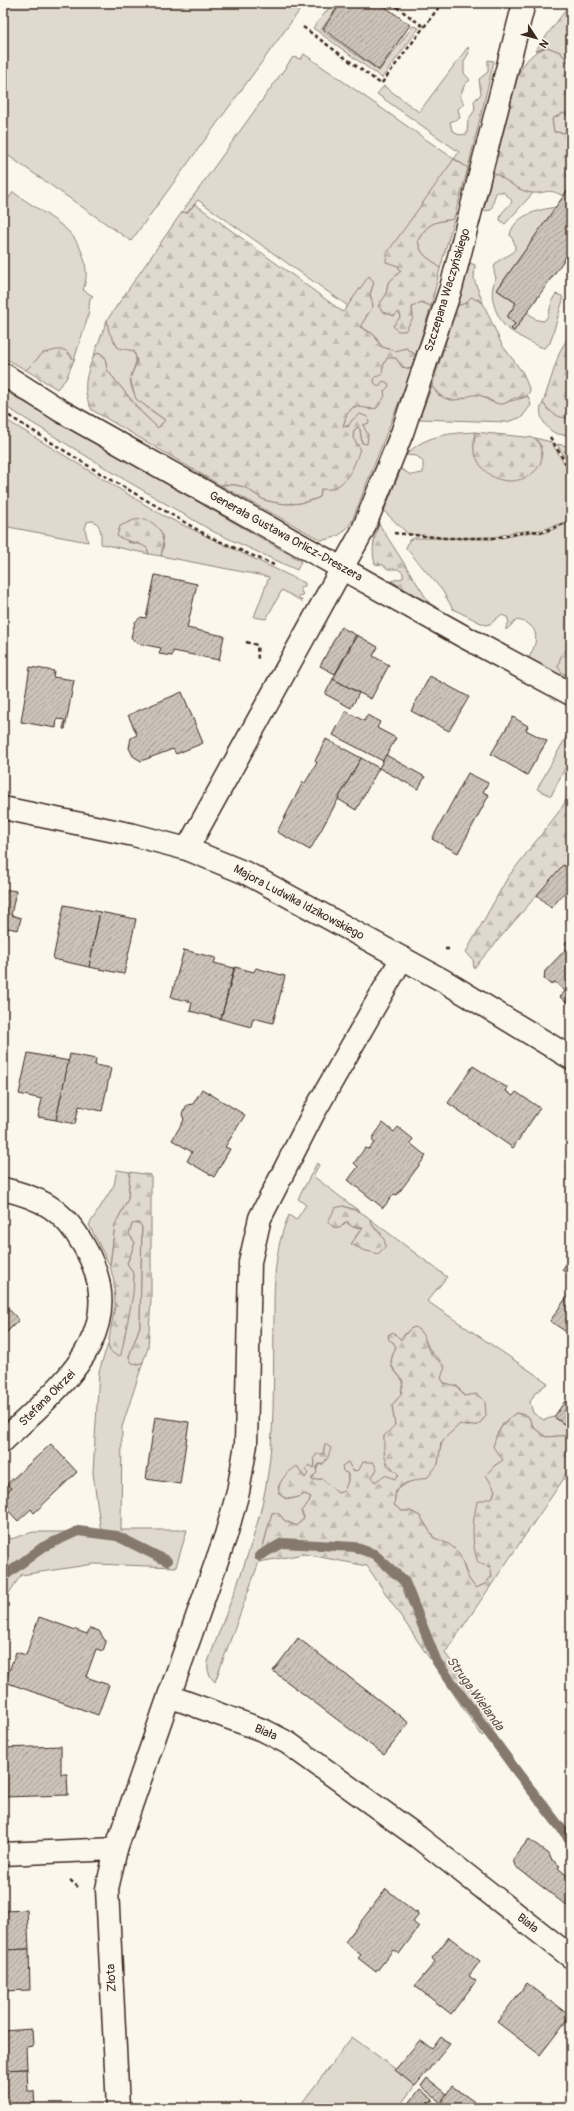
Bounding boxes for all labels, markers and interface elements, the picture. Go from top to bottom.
north arrow [516,18,556,58]
text: N [536,37,551,51]
street label: Szczepana Waczyńskiego [422,226,474,354]
street label: Generała Gustawa Orlicz-Dreszera [207,488,365,585]
street label: Majora Ludwika Idzikowskiego [231,862,367,944]
street label: Stefana Okrzei [16,1367,79,1430]
water label: Struga Wielanda [443,1653,508,1735]
street label: Biała [252,1721,280,1744]
street label: Biała [514,1910,542,1937]
street label: Złota [103,1963,120,1992]

